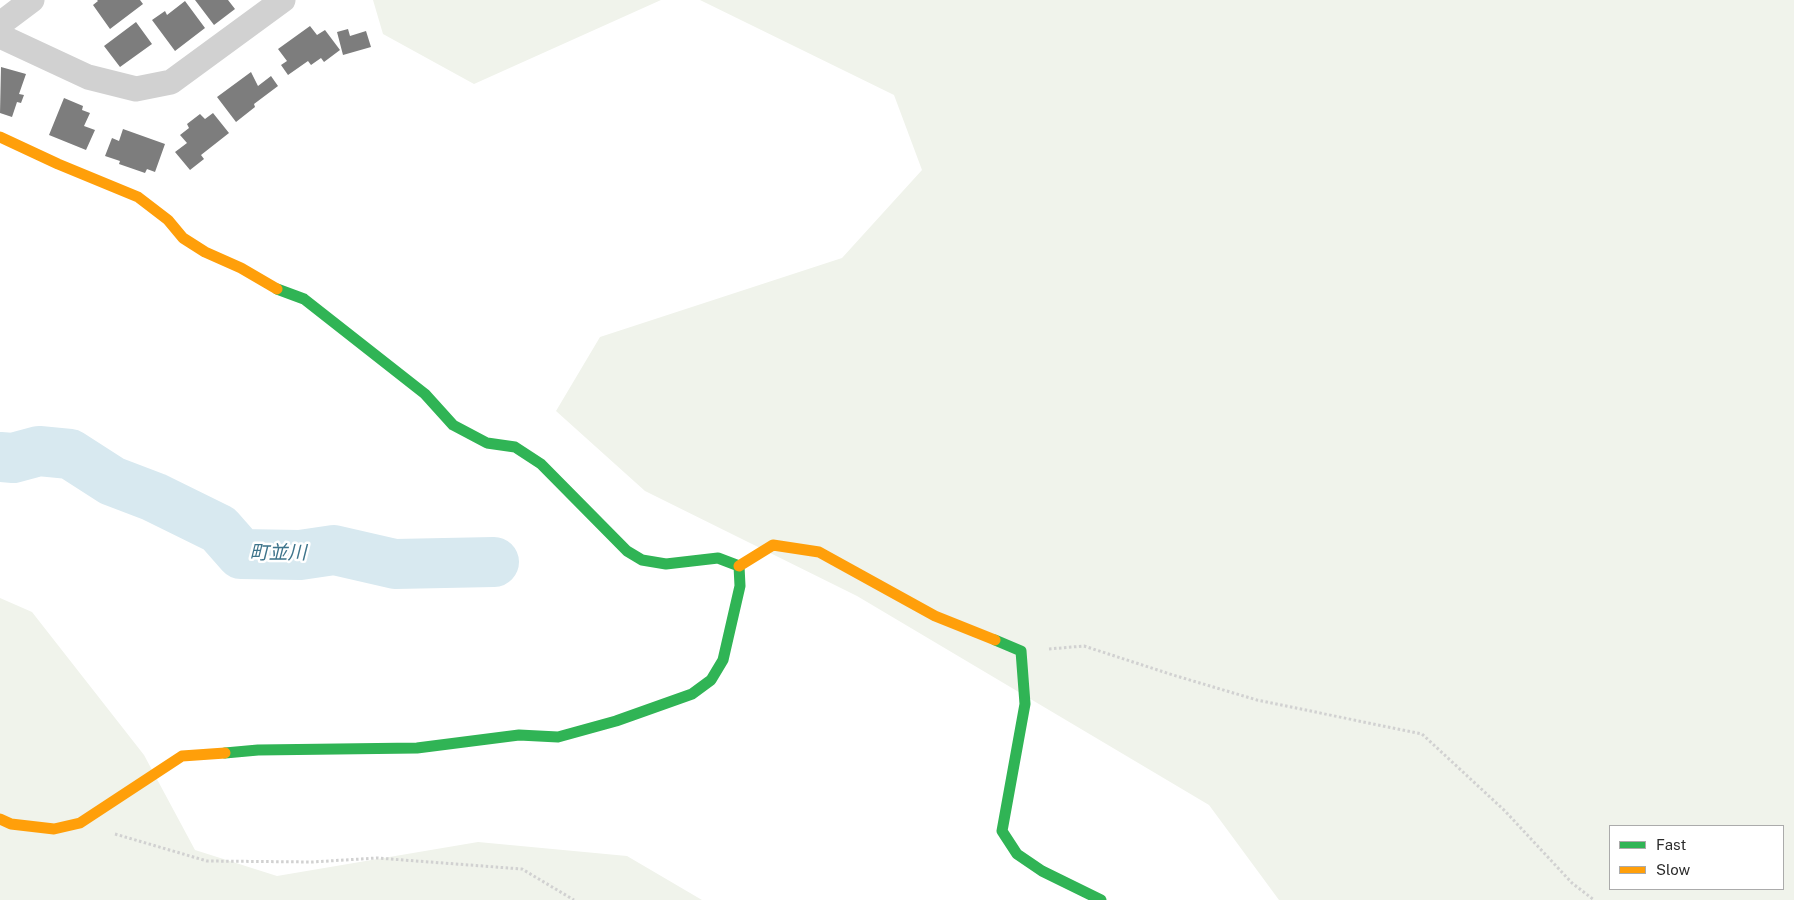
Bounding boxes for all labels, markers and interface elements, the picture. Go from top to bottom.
water label: 町並川 [250,542,306,564]
legend [1609,825,1784,890]
text: Fast [1656,836,1686,853]
text: Slow [1656,861,1690,878]

